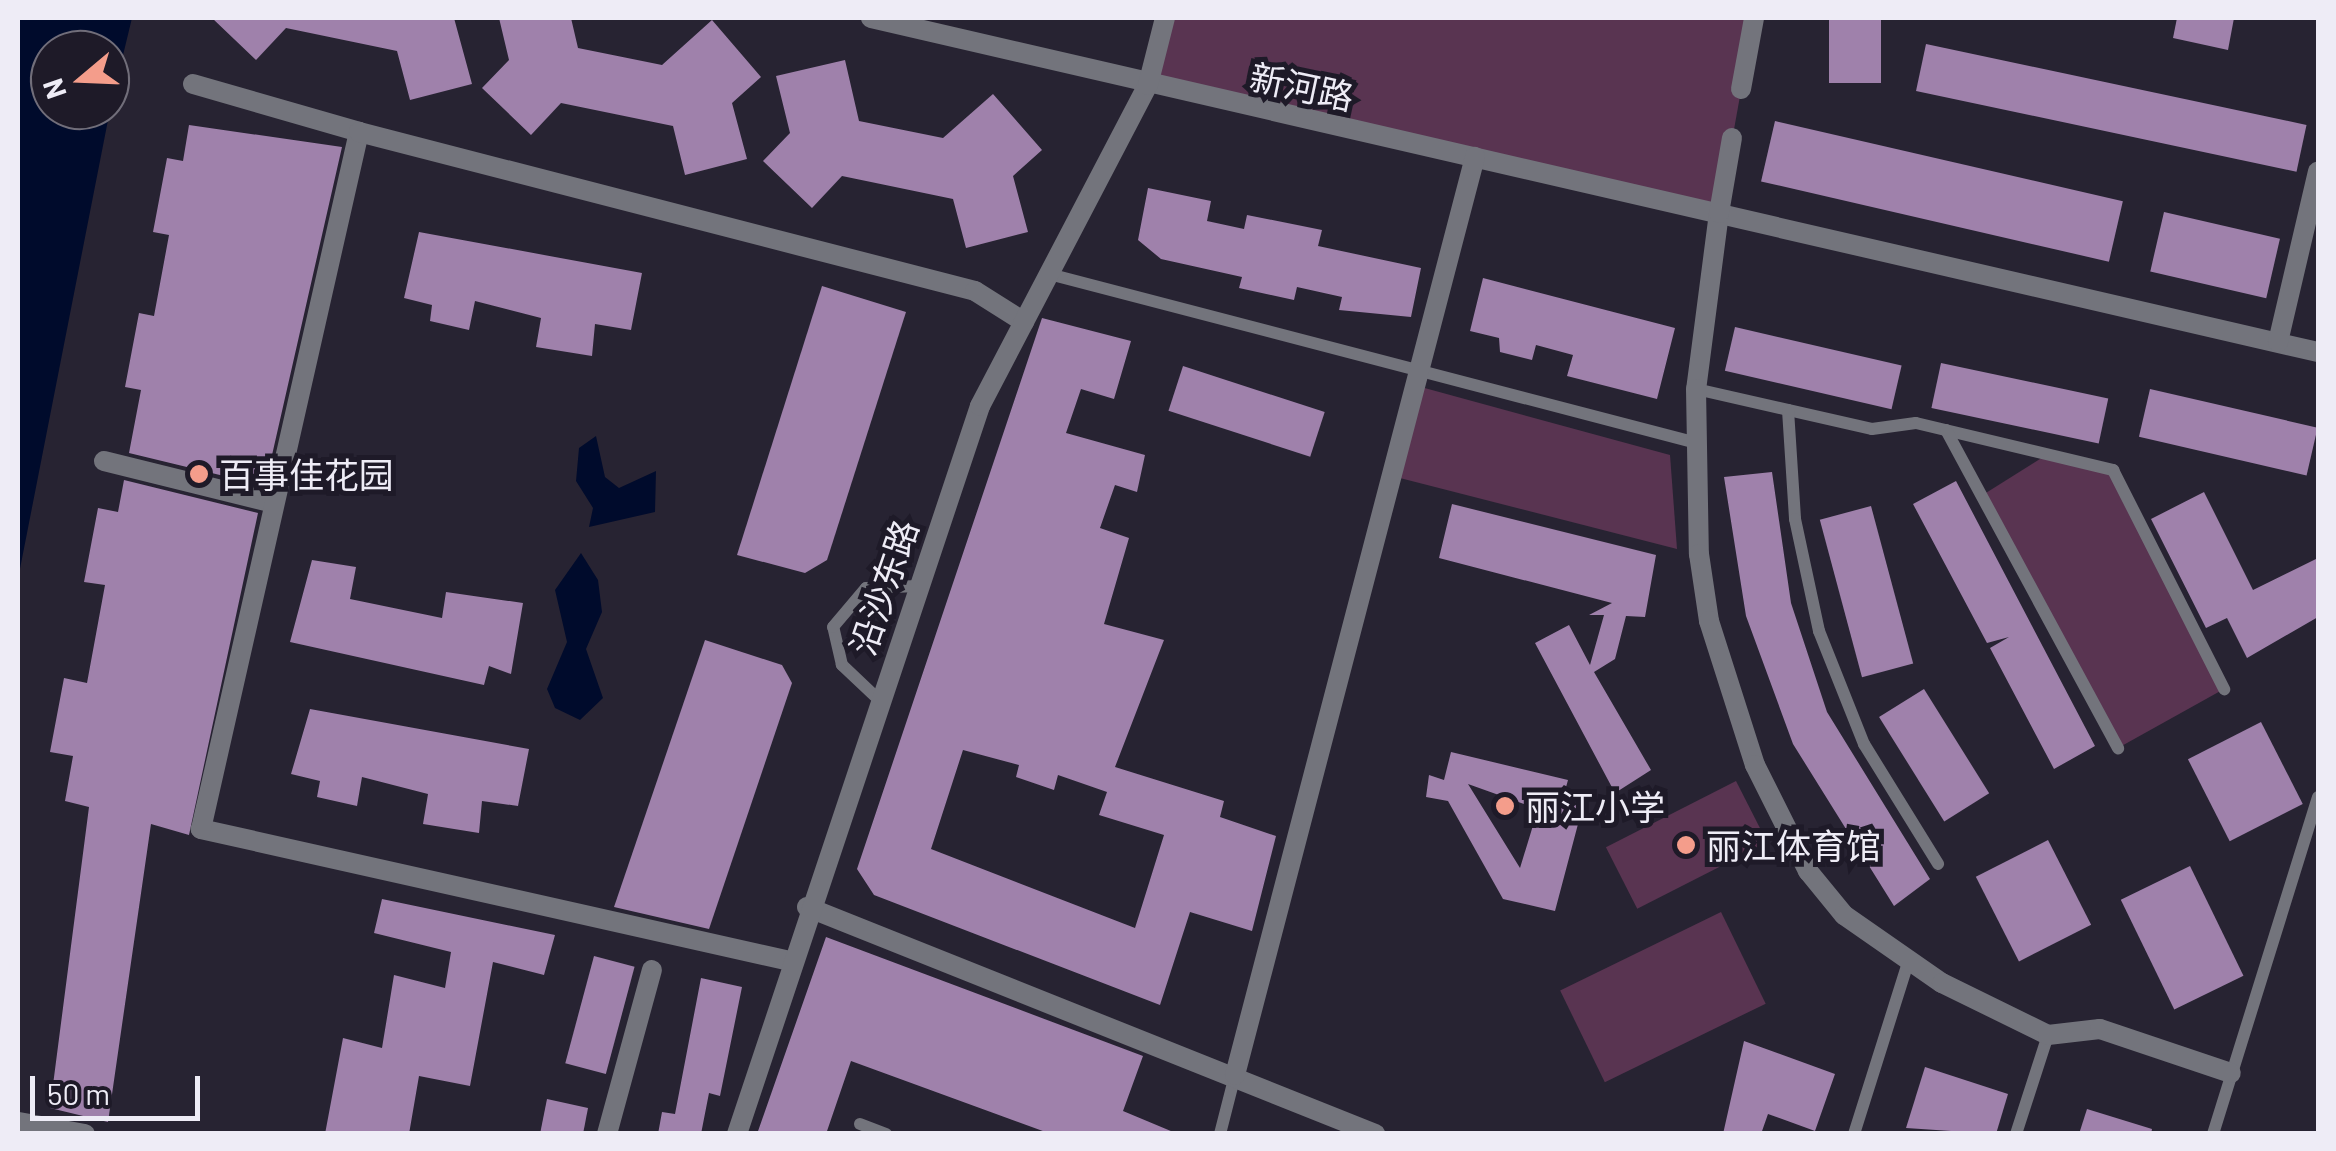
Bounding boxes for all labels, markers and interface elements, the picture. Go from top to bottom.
north arrow [30,30,130,130]
street label: 新河路 [1246,55,1358,117]
text: N [34,75,73,103]
place label: 百事佳花园 [219,453,394,495]
marker: 百事佳花园 [188,463,210,485]
street label: 沿沙东路 [840,514,926,660]
place label: 丽江小学 [1525,785,1665,827]
marker: 丽江小学 [1494,795,1516,817]
place label: 丽江体育馆 [1706,824,1881,866]
marker: 丽江体育馆 [1675,834,1697,856]
scale bar [35,1056,205,1118]
text: 50 m [47,1075,110,1111]

